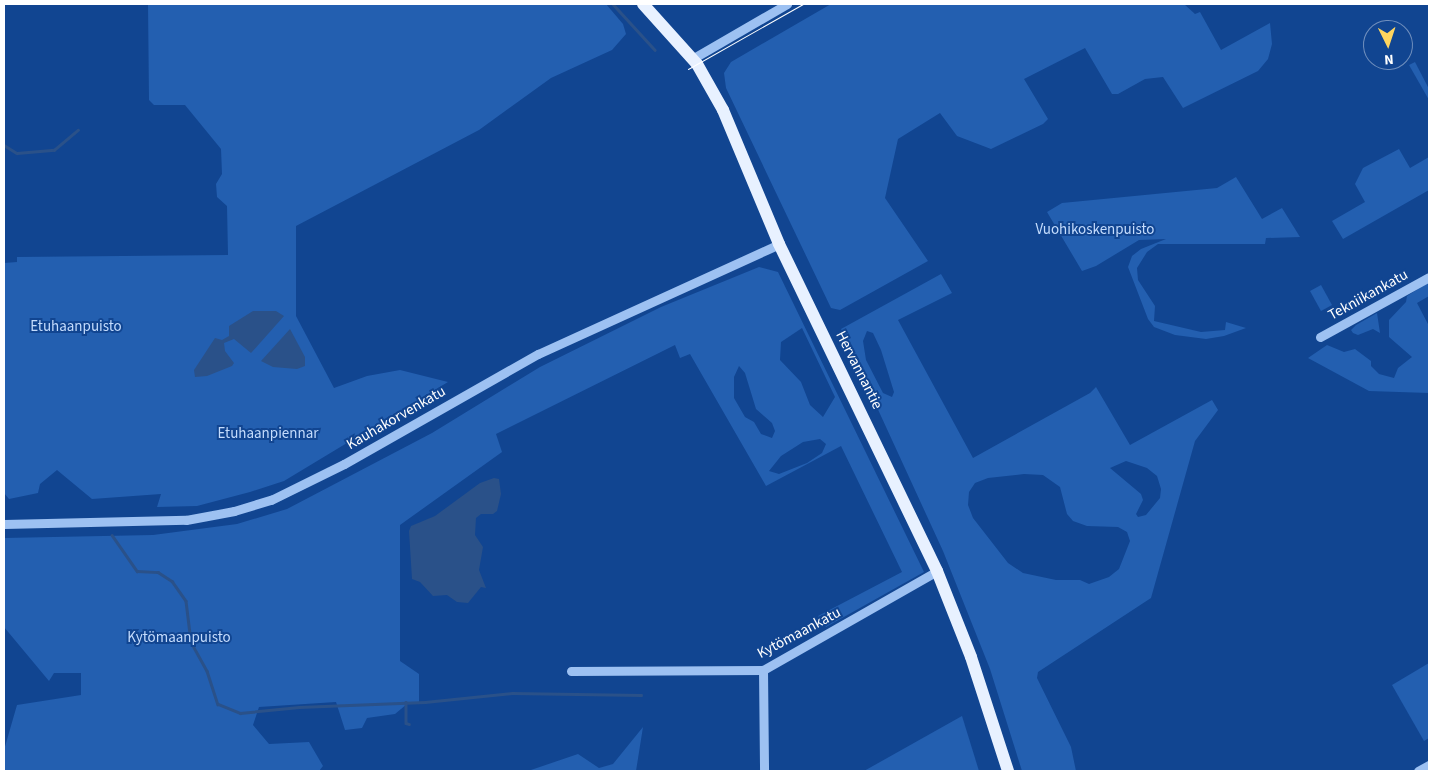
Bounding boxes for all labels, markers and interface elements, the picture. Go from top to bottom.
north arrow [1363,20,1413,70]
text: N [1384,49,1394,69]
park label: Vuohikoskenpuisto [1036,221,1154,239]
street label: Tekniikankatu [1325,266,1411,324]
park label: Etuhaanpuisto [30,318,122,336]
street label: Hervannantie [832,328,886,412]
street label: Kauhakorvenkatu [343,382,449,454]
park label: Etuhaanpiennar [218,425,318,443]
street label: Kytömaankatu [754,603,844,663]
park label: Kytömaanpuisto [127,629,231,647]

